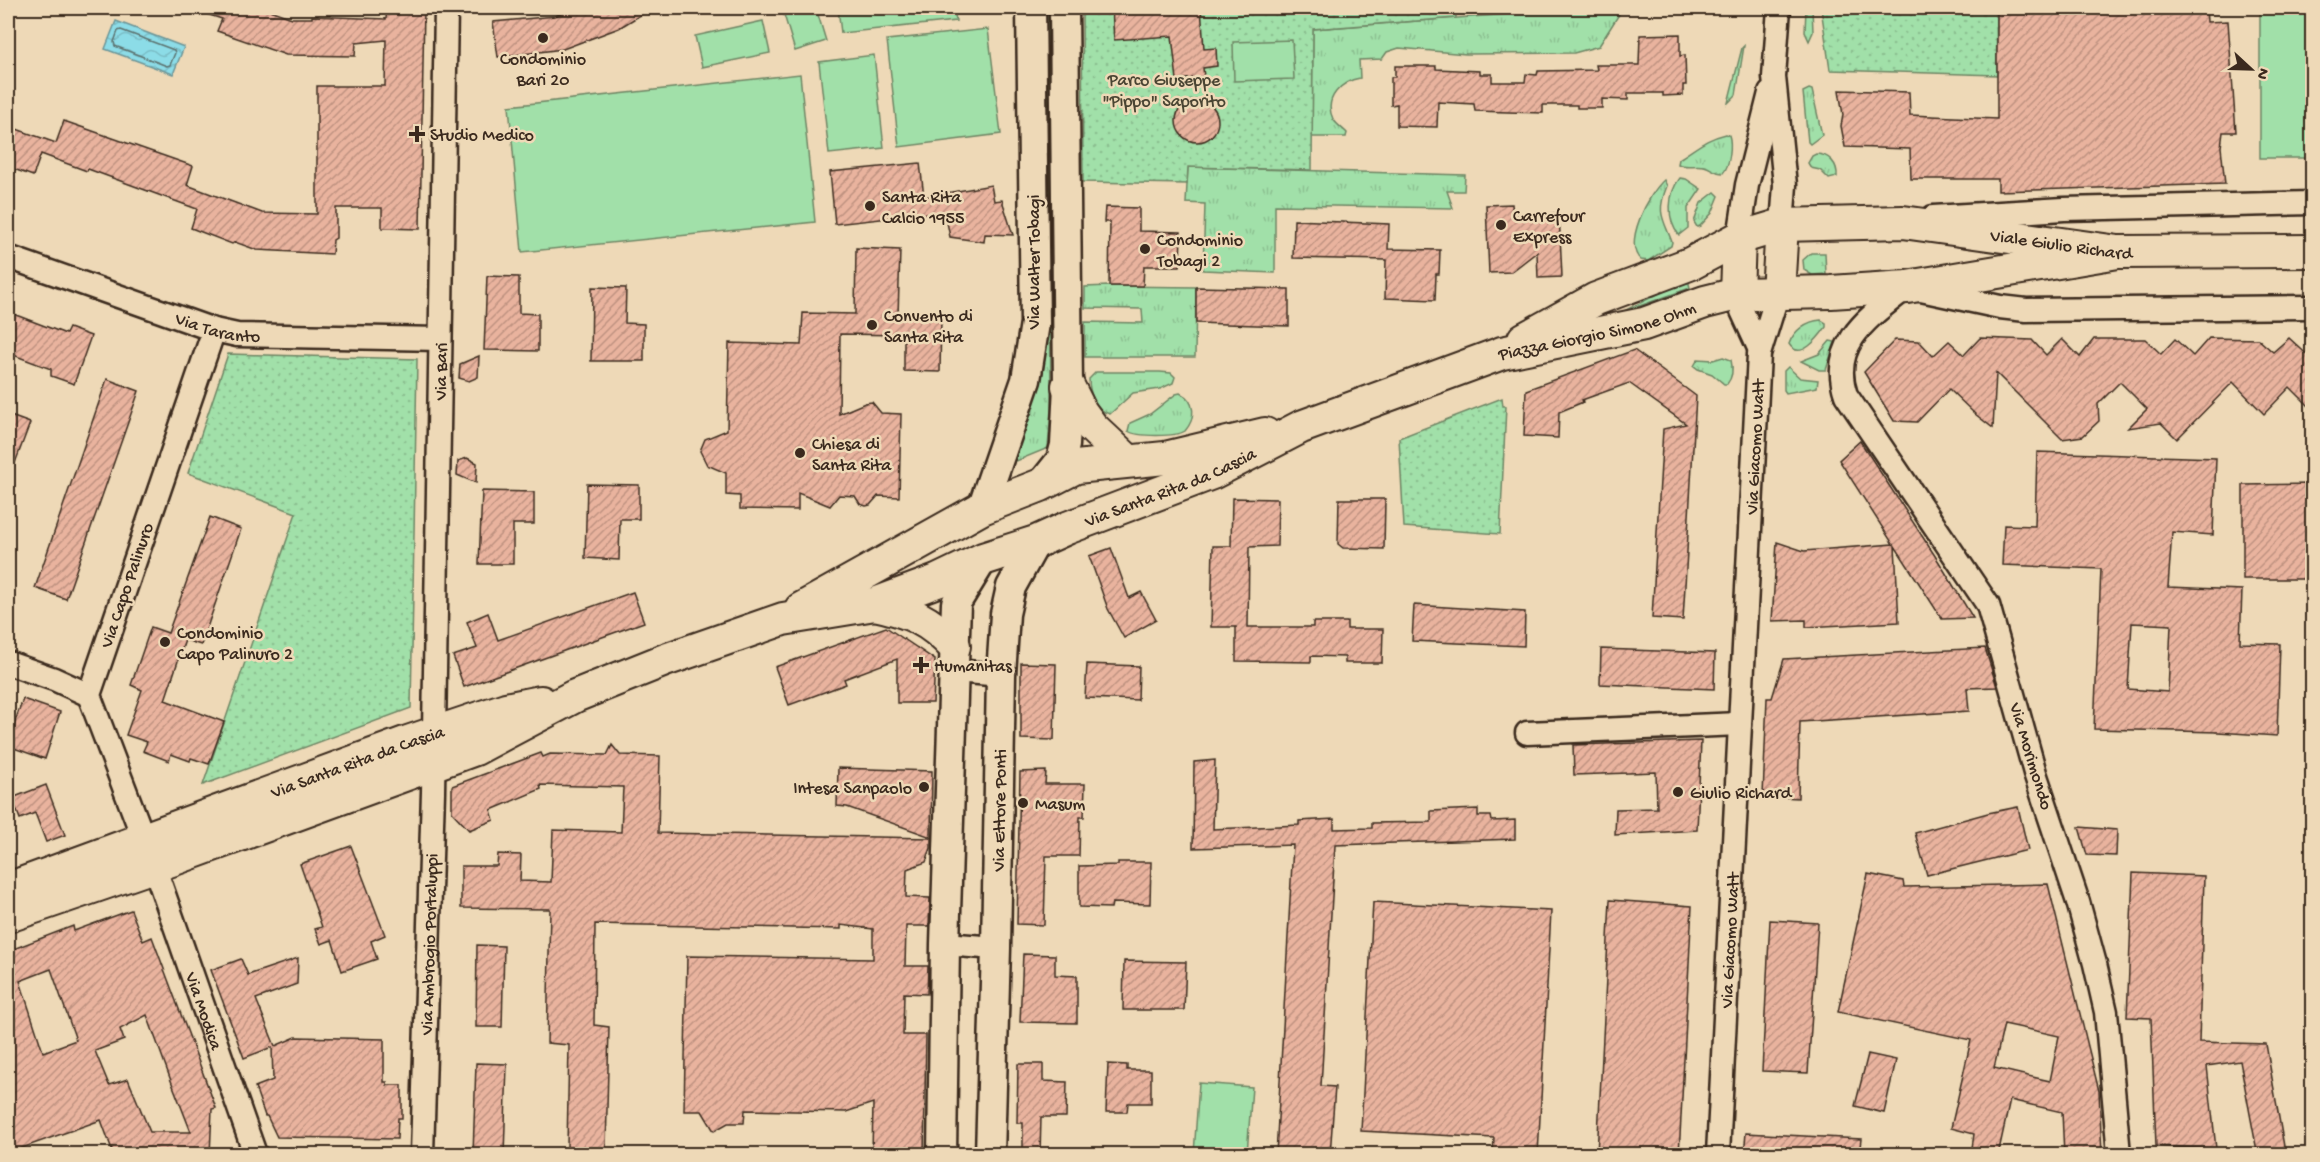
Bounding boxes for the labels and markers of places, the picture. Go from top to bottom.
marker: Condominio Bari 20 [536,31,550,45]
place label: Condominio Bari 20 [500,50,586,92]
marker: Studio Medico [408,125,426,143]
place label: Studio Medico [430,126,534,147]
place label: Santa Rita Calcio 1955 [882,188,965,230]
marker: Santa Rita Calcio 1955 [863,199,877,213]
place label: Carrefour Express [1513,207,1586,249]
marker: Carrefour Express [1494,218,1508,232]
place label: Condominio Tobagi 2 [1156,231,1243,273]
marker: Condominio Tobagi 2 [1138,242,1152,256]
place label: Convento di Santa Rita [884,307,973,349]
marker: Convento di Santa Rita [865,318,879,332]
place label: Chiesa di Santa Rita [812,435,892,477]
marker: Chiesa di Santa Rita [793,446,807,460]
place label: Condominio Capo Palinuro 2 [177,624,293,666]
marker: Condominio Capo Palinuro 2 [158,635,172,649]
marker: Humanitas [912,656,930,674]
place label: Humanitas [934,657,1013,678]
place label: Intesa Sanpaolo [793,779,912,800]
marker: Intesa Sanpaolo [917,780,931,794]
place label: Giulio Richard [1690,784,1793,805]
marker: Giulio Richard [1671,785,1685,799]
place label: Masum [1035,795,1086,816]
marker: Masum [1016,796,1030,810]

